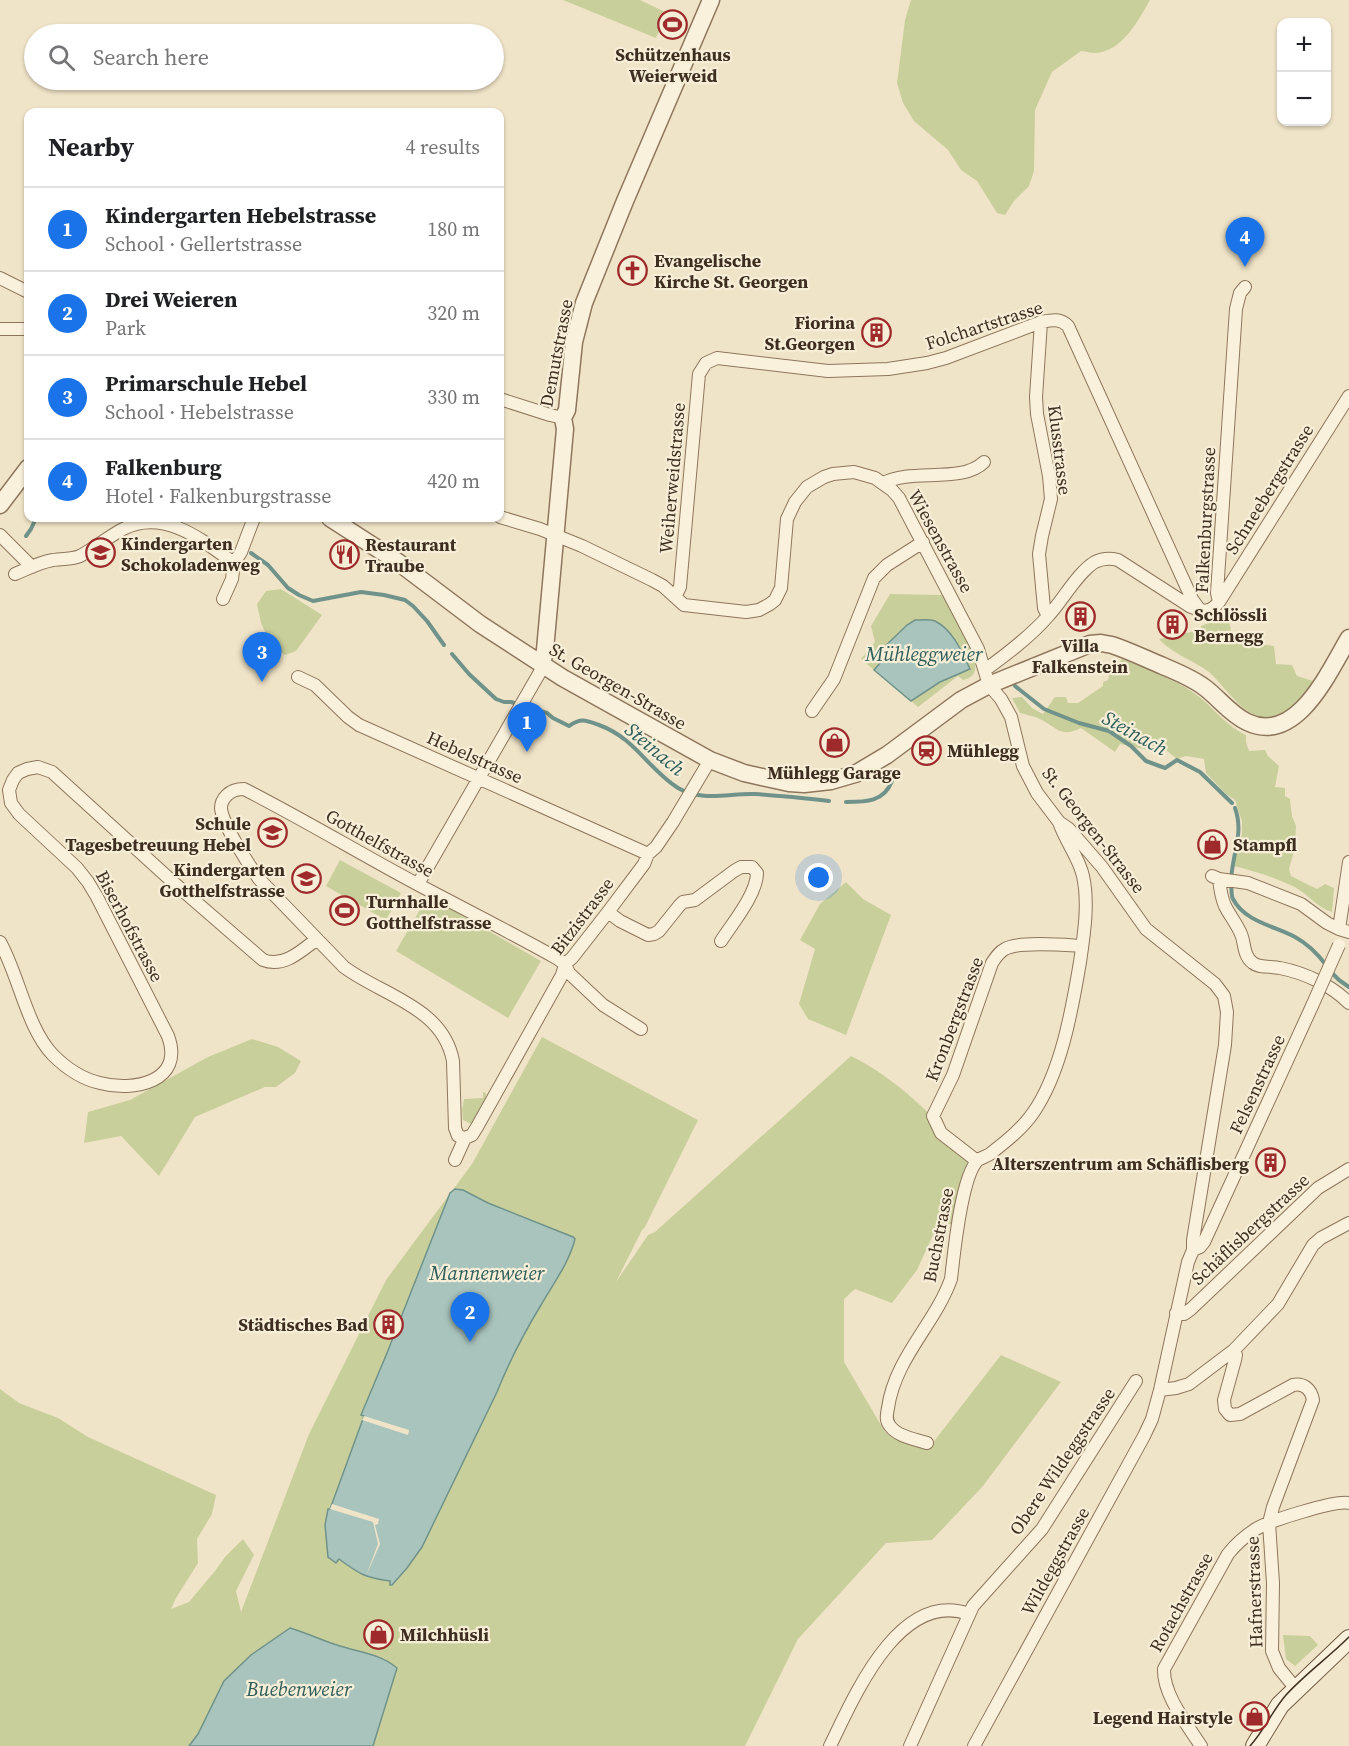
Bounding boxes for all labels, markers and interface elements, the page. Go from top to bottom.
sports icon: Schützenhaus Weierweid [657,9,689,41]
map controls [1277,18,1331,126]
button: + [1277,18,1331,72]
search box [24,24,504,90]
icon: search [45,41,78,74]
text: Search here [93,42,209,72]
place label: Schützenhaus Weierweid [615,42,731,88]
button: − [1277,72,1331,126]
text: Nearby [48,129,134,165]
text: 4 results [405,133,480,161]
text: Kindergarten Hebelstrasse [105,200,376,230]
text: 1 [62,215,73,243]
text: 180 m [427,215,480,243]
pin: 4 [1226,218,1264,267]
text: School · Gellertstrasse [105,230,302,258]
place label: Evangelische Kirche St. Georgen [654,248,808,294]
church icon: Evangelische Kirche St. Georgen [617,254,649,286]
text: Drei Weieren [105,284,237,314]
street label: Folchartstrasse [922,294,1046,356]
street label: Demutstrasse [533,297,579,409]
text: 2 [62,299,73,327]
text: 320 m [427,299,480,327]
place label: Fiorina St.Georgen [765,310,855,356]
text: Park [105,314,146,342]
building icon: Fiorina St.Georgen [860,316,892,348]
text: Primarschule Hebel [105,368,307,398]
text: 3 [62,383,73,411]
text: 330 m [427,383,480,411]
text: School · Hebelstrasse [105,398,294,426]
street label: Weiherweidstrasse [653,401,691,555]
street label: Klusstrasse [1042,404,1078,496]
street label: Schneebergstrasse [1219,419,1319,559]
street label: Falkenburgstrasse [1189,446,1221,594]
text: Falkenburg [105,452,222,482]
text: 4 [62,467,73,495]
text: 420 m [427,467,480,495]
text: Hotel · Falkenburgstrasse [105,482,331,510]
street label: Wiesenstrasse [902,485,980,597]
place label: Kindergarten Schokoladenweg [121,531,260,577]
place label: Restaurant Traube [365,532,457,578]
school or university icon: Kindergarten Schokoladenweg [84,537,116,569]
restaurant icon: Restaurant Traube [328,538,360,570]
building icon: Villa Falkenstein [1064,600,1096,632]
place label: Schlössli Bernegg [1194,602,1268,648]
building icon: Schlössli Bernegg [1157,608,1189,640]
pin: 3 [242,632,282,682]
place label: Villa Falkenstein [1032,633,1128,679]
street label: St. Georgen-Strasse [545,637,691,735]
water label: Mühleggweier [864,640,984,668]
pin: 1 [508,702,546,752]
water label: Steinach [1097,704,1173,762]
water label: Steinach [619,716,691,782]
street label: Hebelstrasse [423,725,527,789]
shop icon: Mühlegg Garage [818,727,850,759]
station icon: Mühlegg [910,734,942,766]
place label: Mühlegg [947,738,1019,763]
place label: Mühlegg Garage [767,760,901,785]
street label: St. Georgen-Strasse [1037,761,1151,899]
street label: Gotthelfstrasse [321,803,439,883]
place label: Schule Tagesbetreuung Hebel [65,811,251,857]
school or university icon: Schule Tagesbetreuung Hebel [256,817,288,849]
shop icon: Stampfl [1196,828,1228,860]
place label: Stampfl [1233,832,1298,857]
place label: Kindergarten Gotthelfstrasse [160,857,285,903]
school or university icon: Kindergarten Gotthelfstrasse [290,863,322,895]
your location [804,863,833,892]
street label: Biserhofstrasse [90,866,170,986]
street label: Bitzistrasse [545,872,619,960]
place label: Turnhalle Gotthelfstrasse [366,889,491,935]
sports icon: Turnhalle Gotthelfstrasse [329,895,361,927]
street label: Kronbergstrasse [919,953,989,1085]
street label: Felsenstrasse [1223,1030,1291,1138]
building icon: Alterszentrum am Schäflisberg [1254,1147,1286,1179]
place label: Alterszentrum am Schäflisberg [992,1151,1249,1176]
street label: Schäflisbergstrasse [1185,1168,1315,1290]
street label: Buchstrasse [917,1186,959,1284]
water label: Mannenweier [428,1259,546,1287]
pin: 2 [450,1292,490,1342]
building icon: Städtisches Bad [373,1308,405,1340]
place label: Städtisches Bad [238,1312,368,1337]
street label: Obere Wildeggstrasse [1003,1382,1121,1540]
street label: Wildeggstrasse [1015,1502,1095,1620]
street label: Hafnerstrasse [1240,1536,1268,1648]
street label: Rotachstrasse [1143,1548,1219,1656]
shop icon: Milchhüsli [363,1618,395,1650]
place label: Milchhüsli [400,1622,489,1647]
water label: Buebenweier [245,1675,353,1703]
shop icon: Legend Hairstyle [1238,1701,1270,1733]
place label: Legend Hairstyle [1093,1705,1233,1730]

